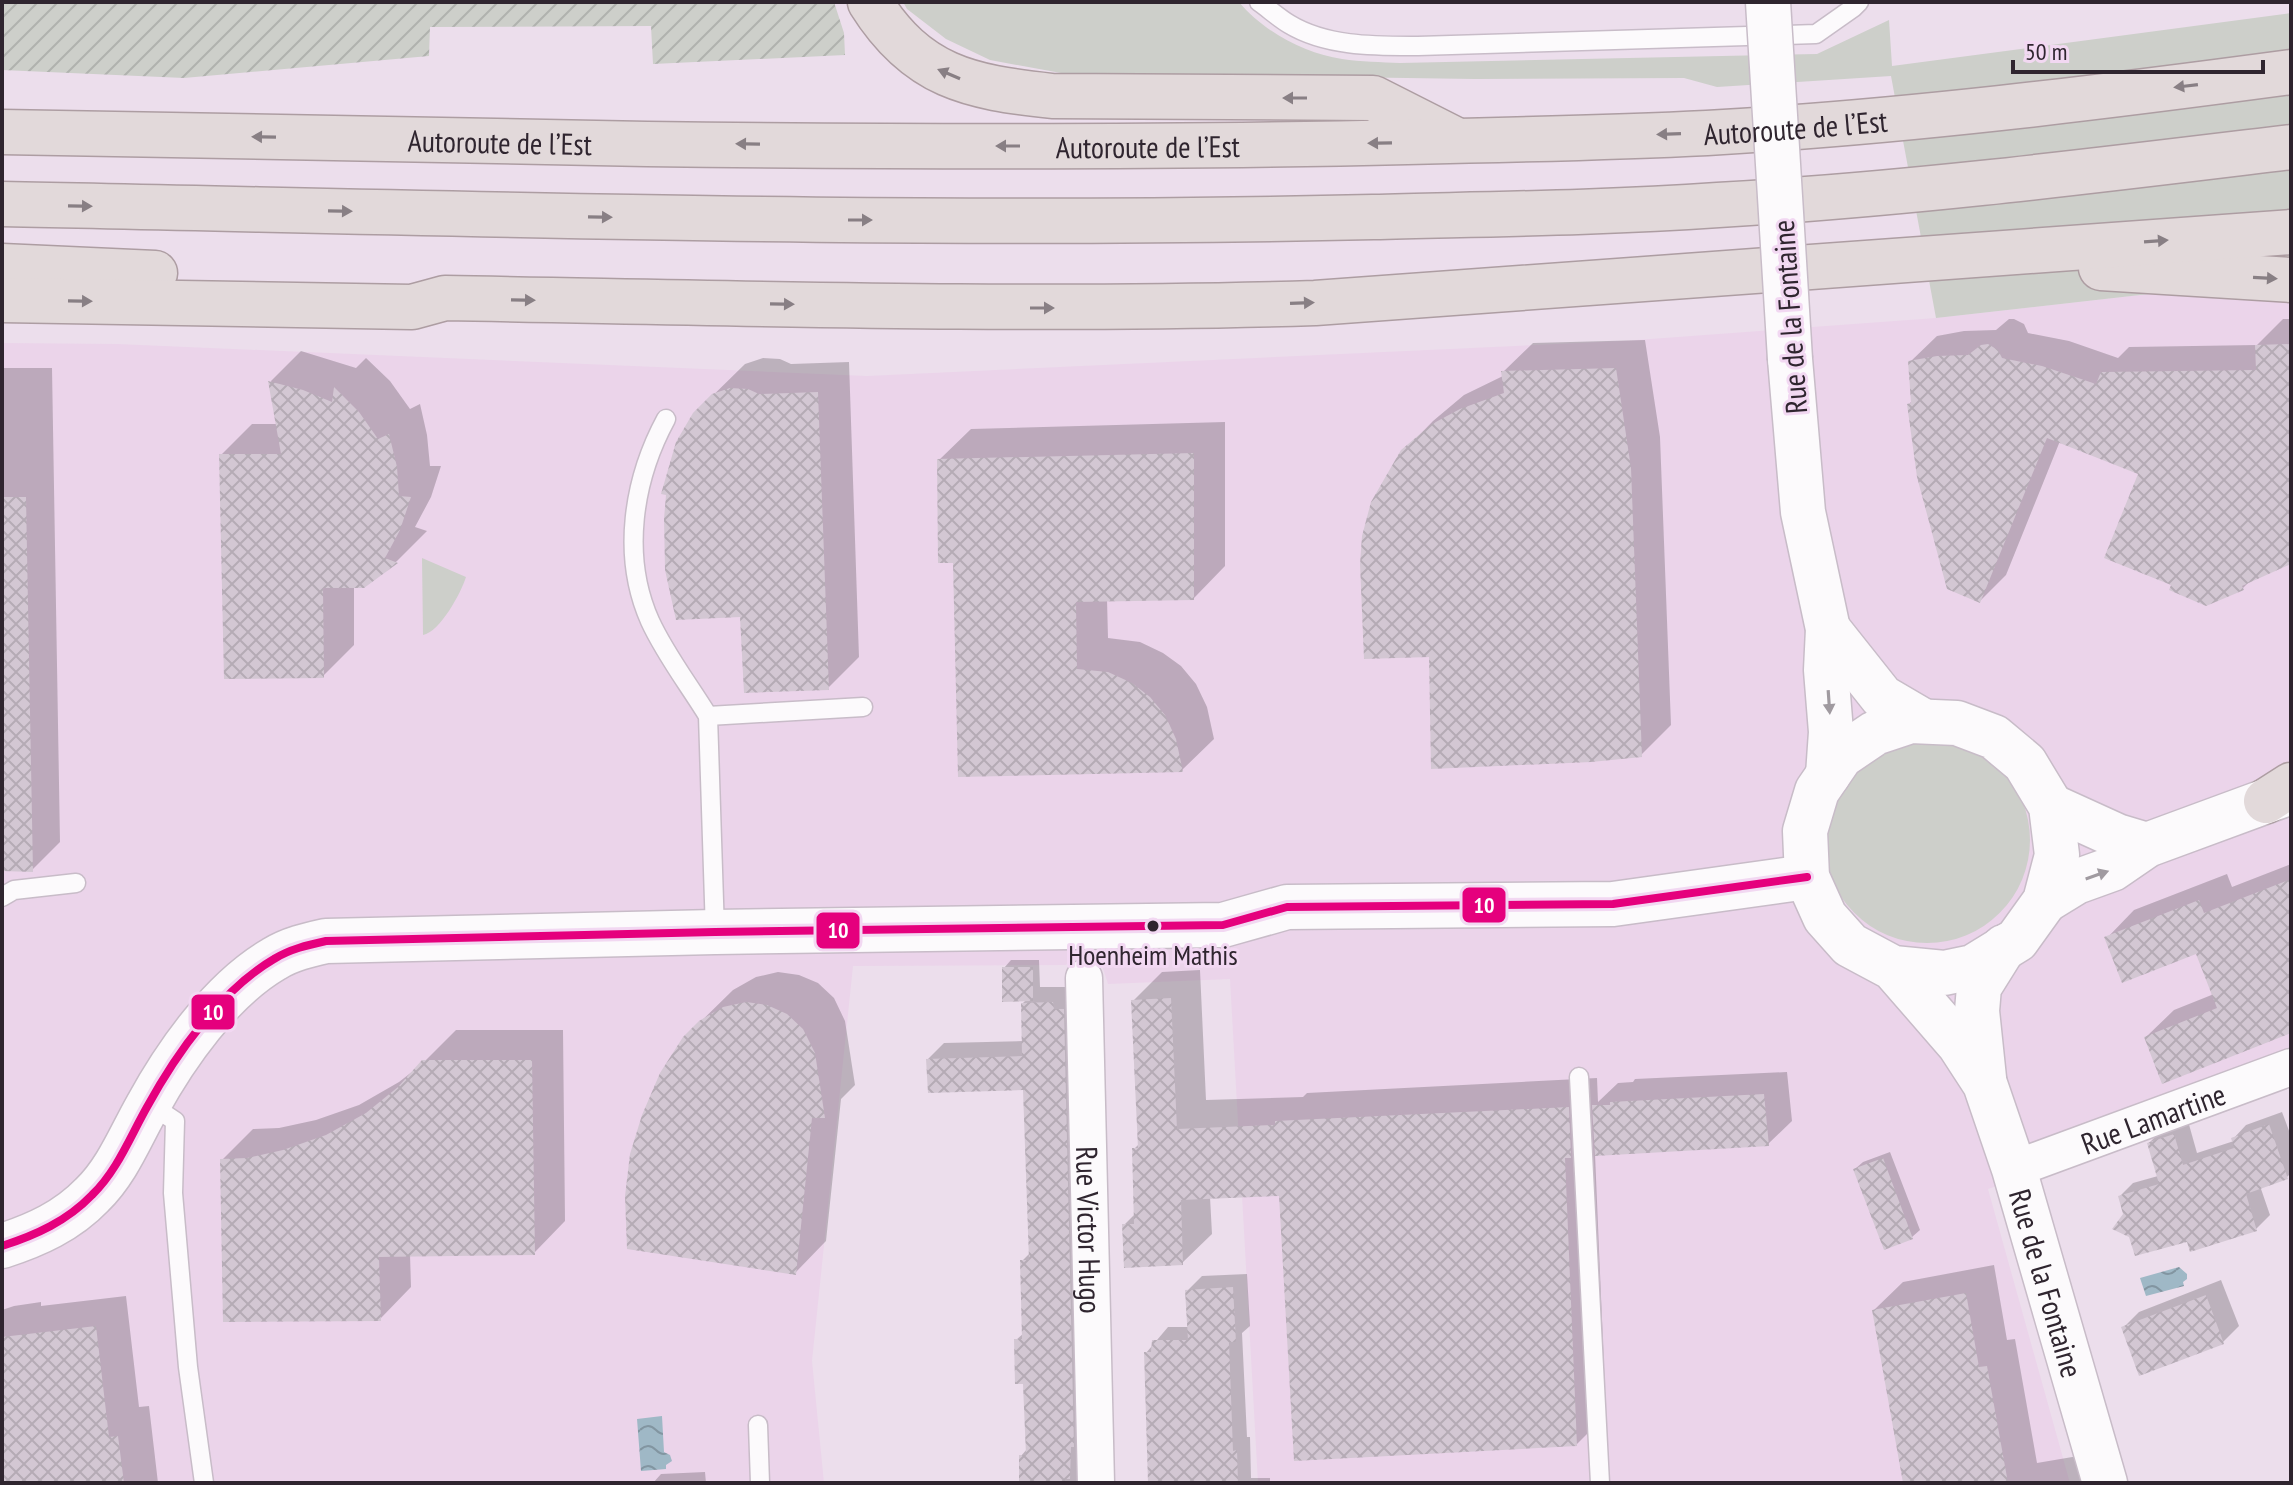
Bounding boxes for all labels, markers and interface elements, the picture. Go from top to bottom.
scale bar [2013,24,2263,74]
text: 50 m [2025,36,2067,67]
one-way arrow [937,67,961,80]
one-way arrow [2173,80,2198,93]
one-way arrow [1282,92,1307,104]
street label: Autoroute de l’Est [1703,100,1890,153]
street label: Autoroute de l’Est [407,120,593,163]
street label: Autoroute de l’Est [1056,125,1241,166]
one-way arrow [1656,128,1681,141]
one-way arrow [251,130,276,143]
one-way arrow [1367,136,1392,149]
one-way arrow [735,138,760,151]
one-way arrow [995,140,1020,152]
one-way arrow [68,200,93,212]
one-way arrow [328,205,353,218]
one-way arrow [588,211,613,223]
one-way arrow [848,214,873,226]
street label: Rue de la Fontaine [1763,219,1815,415]
one-way arrow [2144,235,2169,248]
one-way arrow [2253,272,2278,285]
one-way arrow [511,293,536,306]
one-way arrow [68,295,93,307]
one-way arrow [770,297,795,310]
one-way arrow [1290,297,1315,310]
one-way arrow [1030,302,1055,314]
one-way arrow [1823,690,1836,715]
one-way arrow [2085,868,2109,880]
line badge: 10 [1461,886,1507,924]
text: 10 [1473,891,1495,919]
line badge: 10 [815,911,861,950]
text: 10 [827,916,849,944]
marker: Hoenheim Mathis [1145,918,1161,934]
place label: Hoenheim Mathis [1068,936,1238,973]
line badge: 10 [190,993,236,1031]
text: 10 [202,998,224,1026]
street label: Rue Lamartine [2075,1073,2230,1162]
street label: Rue Victor Hugo [1069,1146,1111,1314]
street label: Rue de la Fontaine [2001,1184,2093,1382]

